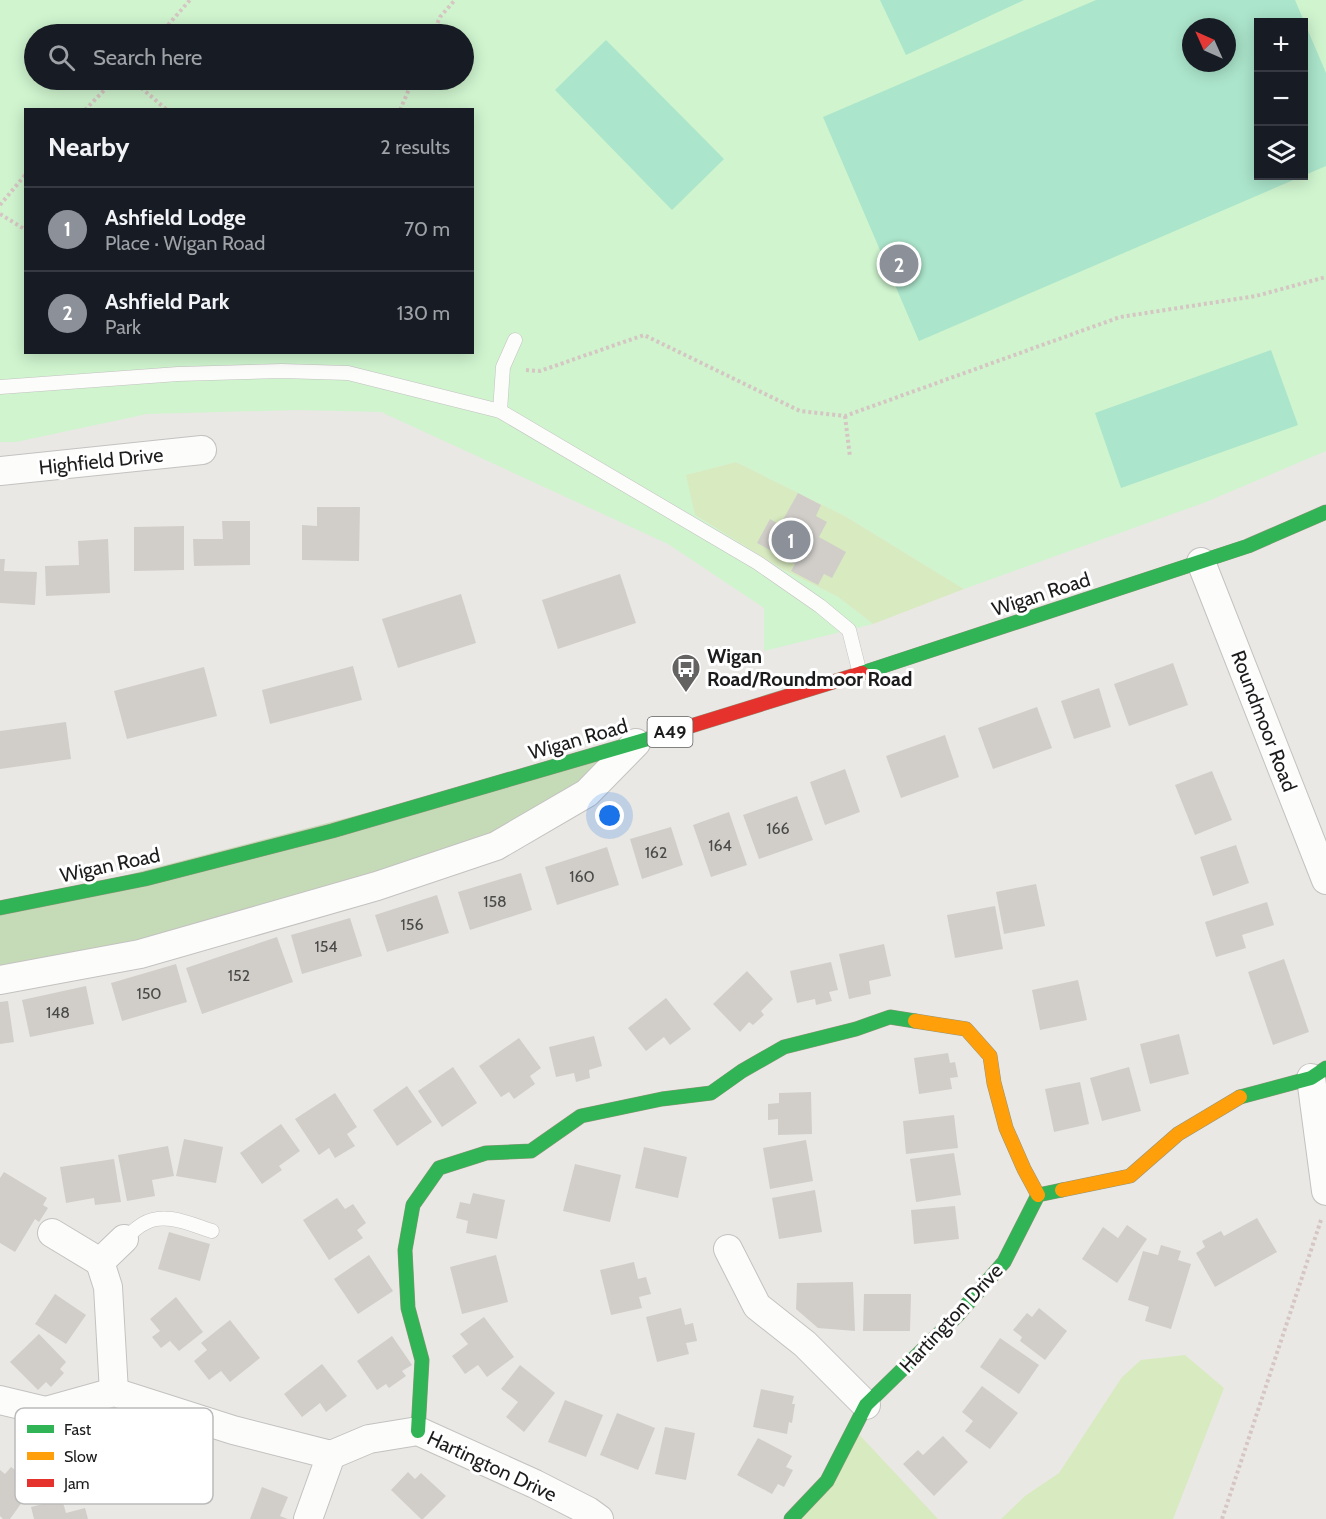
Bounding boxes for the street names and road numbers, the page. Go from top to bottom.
street label: Highfield Drive [38,443,164,479]
street label: Wigan Road [989,567,1093,621]
street label: Roundmoor Road [1226,647,1302,795]
street label: Wigan Road [526,713,630,765]
road number: A49 [648,717,692,747]
street label: Wigan Road [58,843,162,887]
street label: Hartington Drive [894,1259,1008,1377]
street label: Hartington Drive [423,1426,561,1506]

